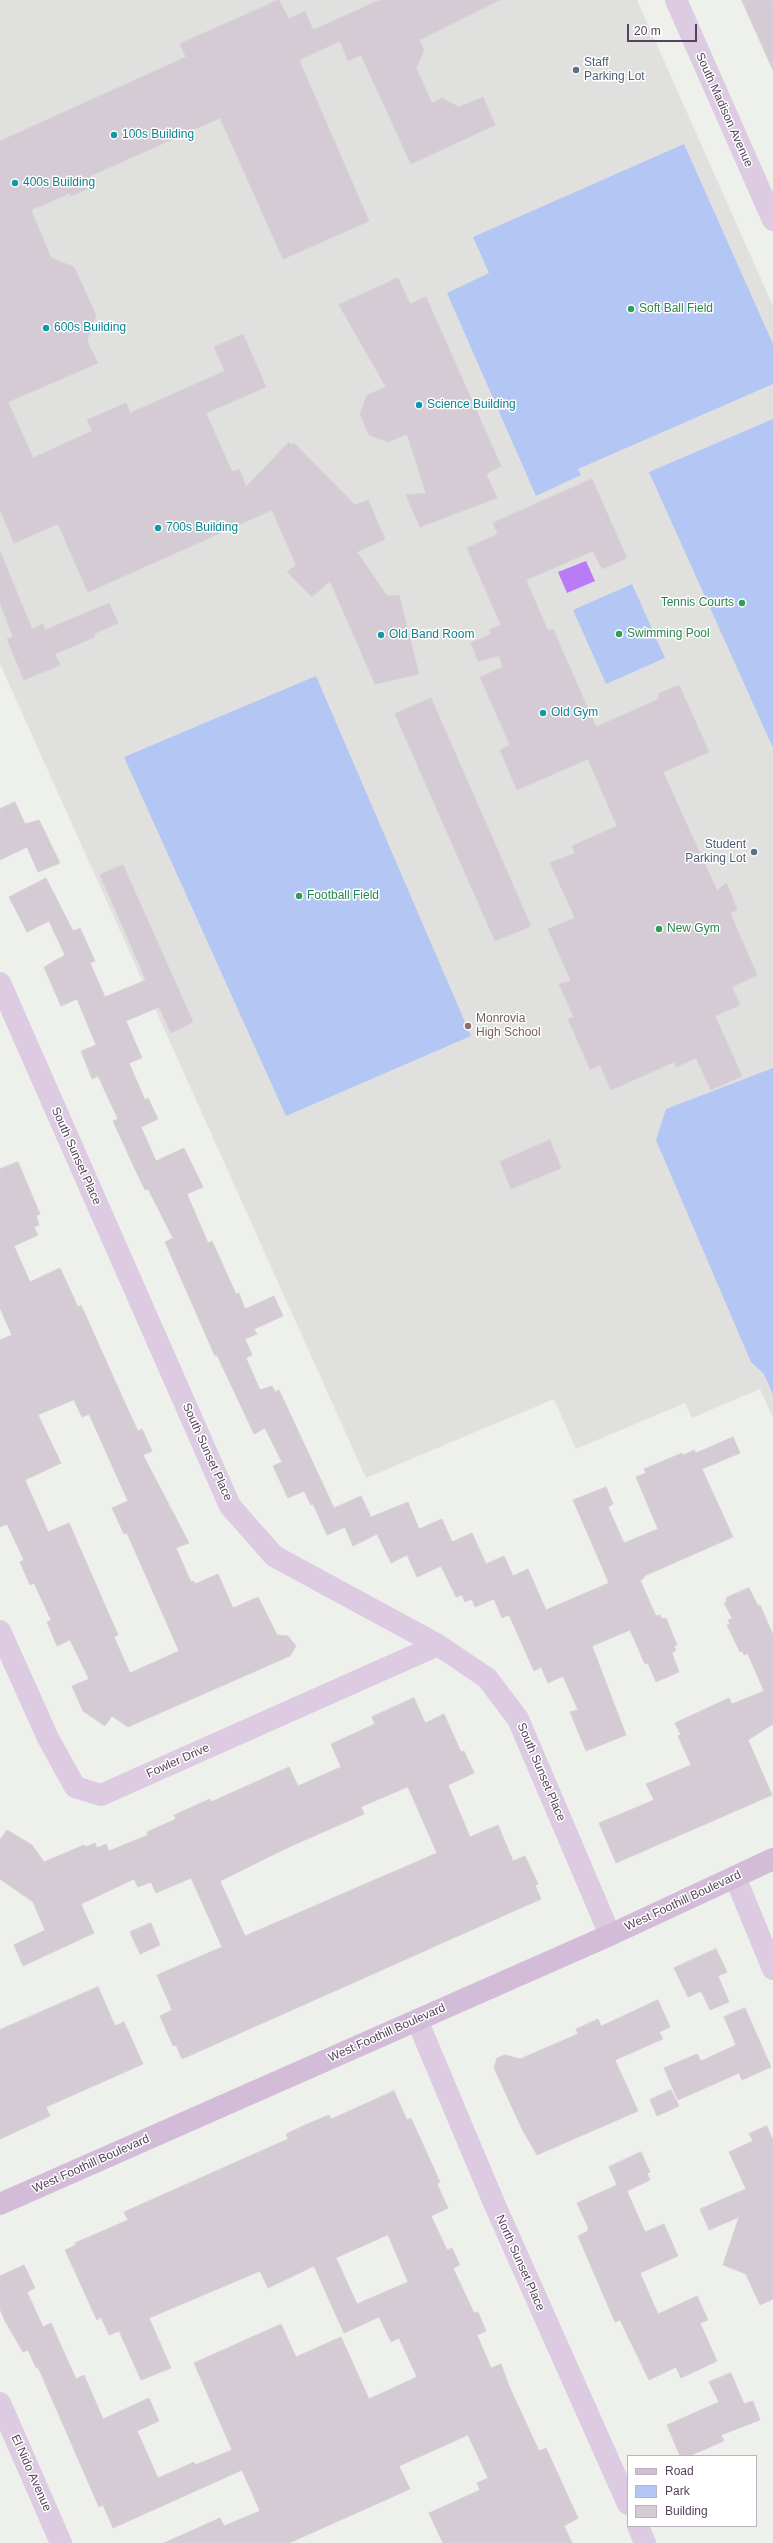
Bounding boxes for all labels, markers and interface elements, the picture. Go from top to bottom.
scale bar [629,16,699,42]
text: 20 m [634,24,661,38]
street label: South Madison Avenue [692,50,756,170]
place label: Staff Parking Lot [584,56,645,84]
marker: Staff Parking Lot [571,65,581,75]
place label: 100s Building [122,128,194,142]
marker: 100s Building [109,130,119,140]
place label: 400s Building [23,176,95,190]
marker: 400s Building [10,178,20,188]
place label: Soft Ball Field [639,302,713,316]
marker: Soft Ball Field [626,304,636,314]
place label: 600s Building [54,321,126,335]
marker: 600s Building [41,323,51,333]
place label: Science Building [427,398,516,412]
marker: Science Building [414,400,424,410]
place label: 700s Building [166,521,238,535]
marker: 700s Building [153,523,163,533]
place label: Tennis Courts [661,596,734,610]
marker: Tennis Courts [737,598,747,608]
place label: Swimming Pool [627,627,710,641]
place label: Old Band Room [389,628,474,642]
marker: Swimming Pool [614,629,624,639]
marker: Old Band Room [376,630,386,640]
place label: Old Gym [551,706,598,720]
marker: Old Gym [538,708,548,718]
place label: Student Parking Lot [685,838,746,866]
marker: Student Parking Lot [749,847,759,857]
place label: Football Field [307,889,379,903]
marker: Football Field [294,891,304,901]
place label: New Gym [667,922,720,936]
marker: New Gym [654,924,664,934]
place label: Monrovia High School [476,1012,541,1040]
marker: Monrovia High School [463,1021,473,1031]
street label: South Sunset Place [48,1105,104,1207]
street label: South Sunset Place [179,1401,235,1503]
street label: South Sunset Place [514,1721,568,1823]
street label: Fowler Drive [144,1741,212,1781]
street label: West Foothill Boulevard [623,1868,743,1934]
street label: West Foothill Boulevard [326,2001,448,2065]
street label: West Foothill Boulevard [30,2132,152,2196]
street label: North Sunset Place [492,2213,548,2313]
street label: El Nido Avenue [8,2432,54,2514]
legend [627,2455,757,2527]
text: Road [665,2464,694,2478]
text: Park [665,2484,690,2498]
text: Building [665,2504,708,2518]

